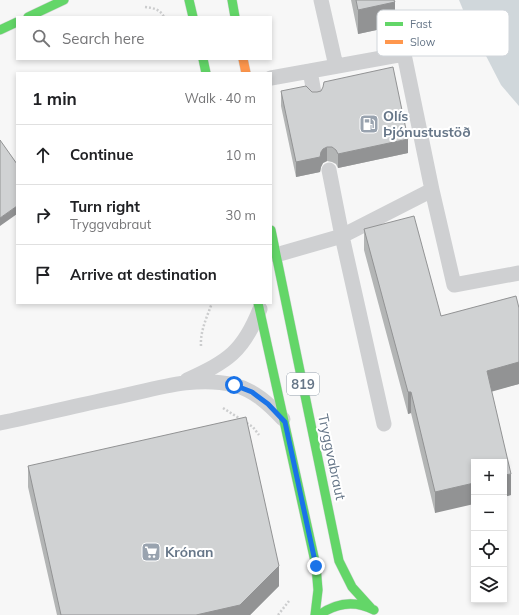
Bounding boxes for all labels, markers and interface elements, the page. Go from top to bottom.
legend [377,10,509,56]
search box [16,16,272,60]
text: Fast [410,17,432,31]
icon: search [30,27,52,49]
text: Search here [62,29,144,48]
text: Slow [410,35,436,49]
text: 1 min [32,88,77,109]
text: Walk · 40 m [185,90,256,106]
place label: Olís Þjónustustöð [383,107,471,141]
fuel station icon: Olís Þjónustustöð [358,113,380,135]
icon: ahead [32,144,54,166]
text: Continue [70,145,133,164]
text: 10 m [226,147,256,163]
text: Turn right [70,197,140,216]
icon: right [32,204,54,226]
text: 30 m [226,207,256,223]
text: Tryggvabraut [70,216,151,232]
icon: arrive [32,264,54,286]
text: Arrive at destination [70,265,217,284]
road number: 819 [287,373,319,395]
route start [225,376,243,394]
street label: Tryggvabraut [314,412,350,502]
map controls [471,459,507,603]
button: + [471,459,507,495]
button: − [471,495,507,531]
button: locate [471,531,507,567]
supermarket icon: Krónan [140,541,162,563]
place label: Krónan [165,543,214,561]
route end [307,557,325,575]
button: layers [471,567,507,603]

